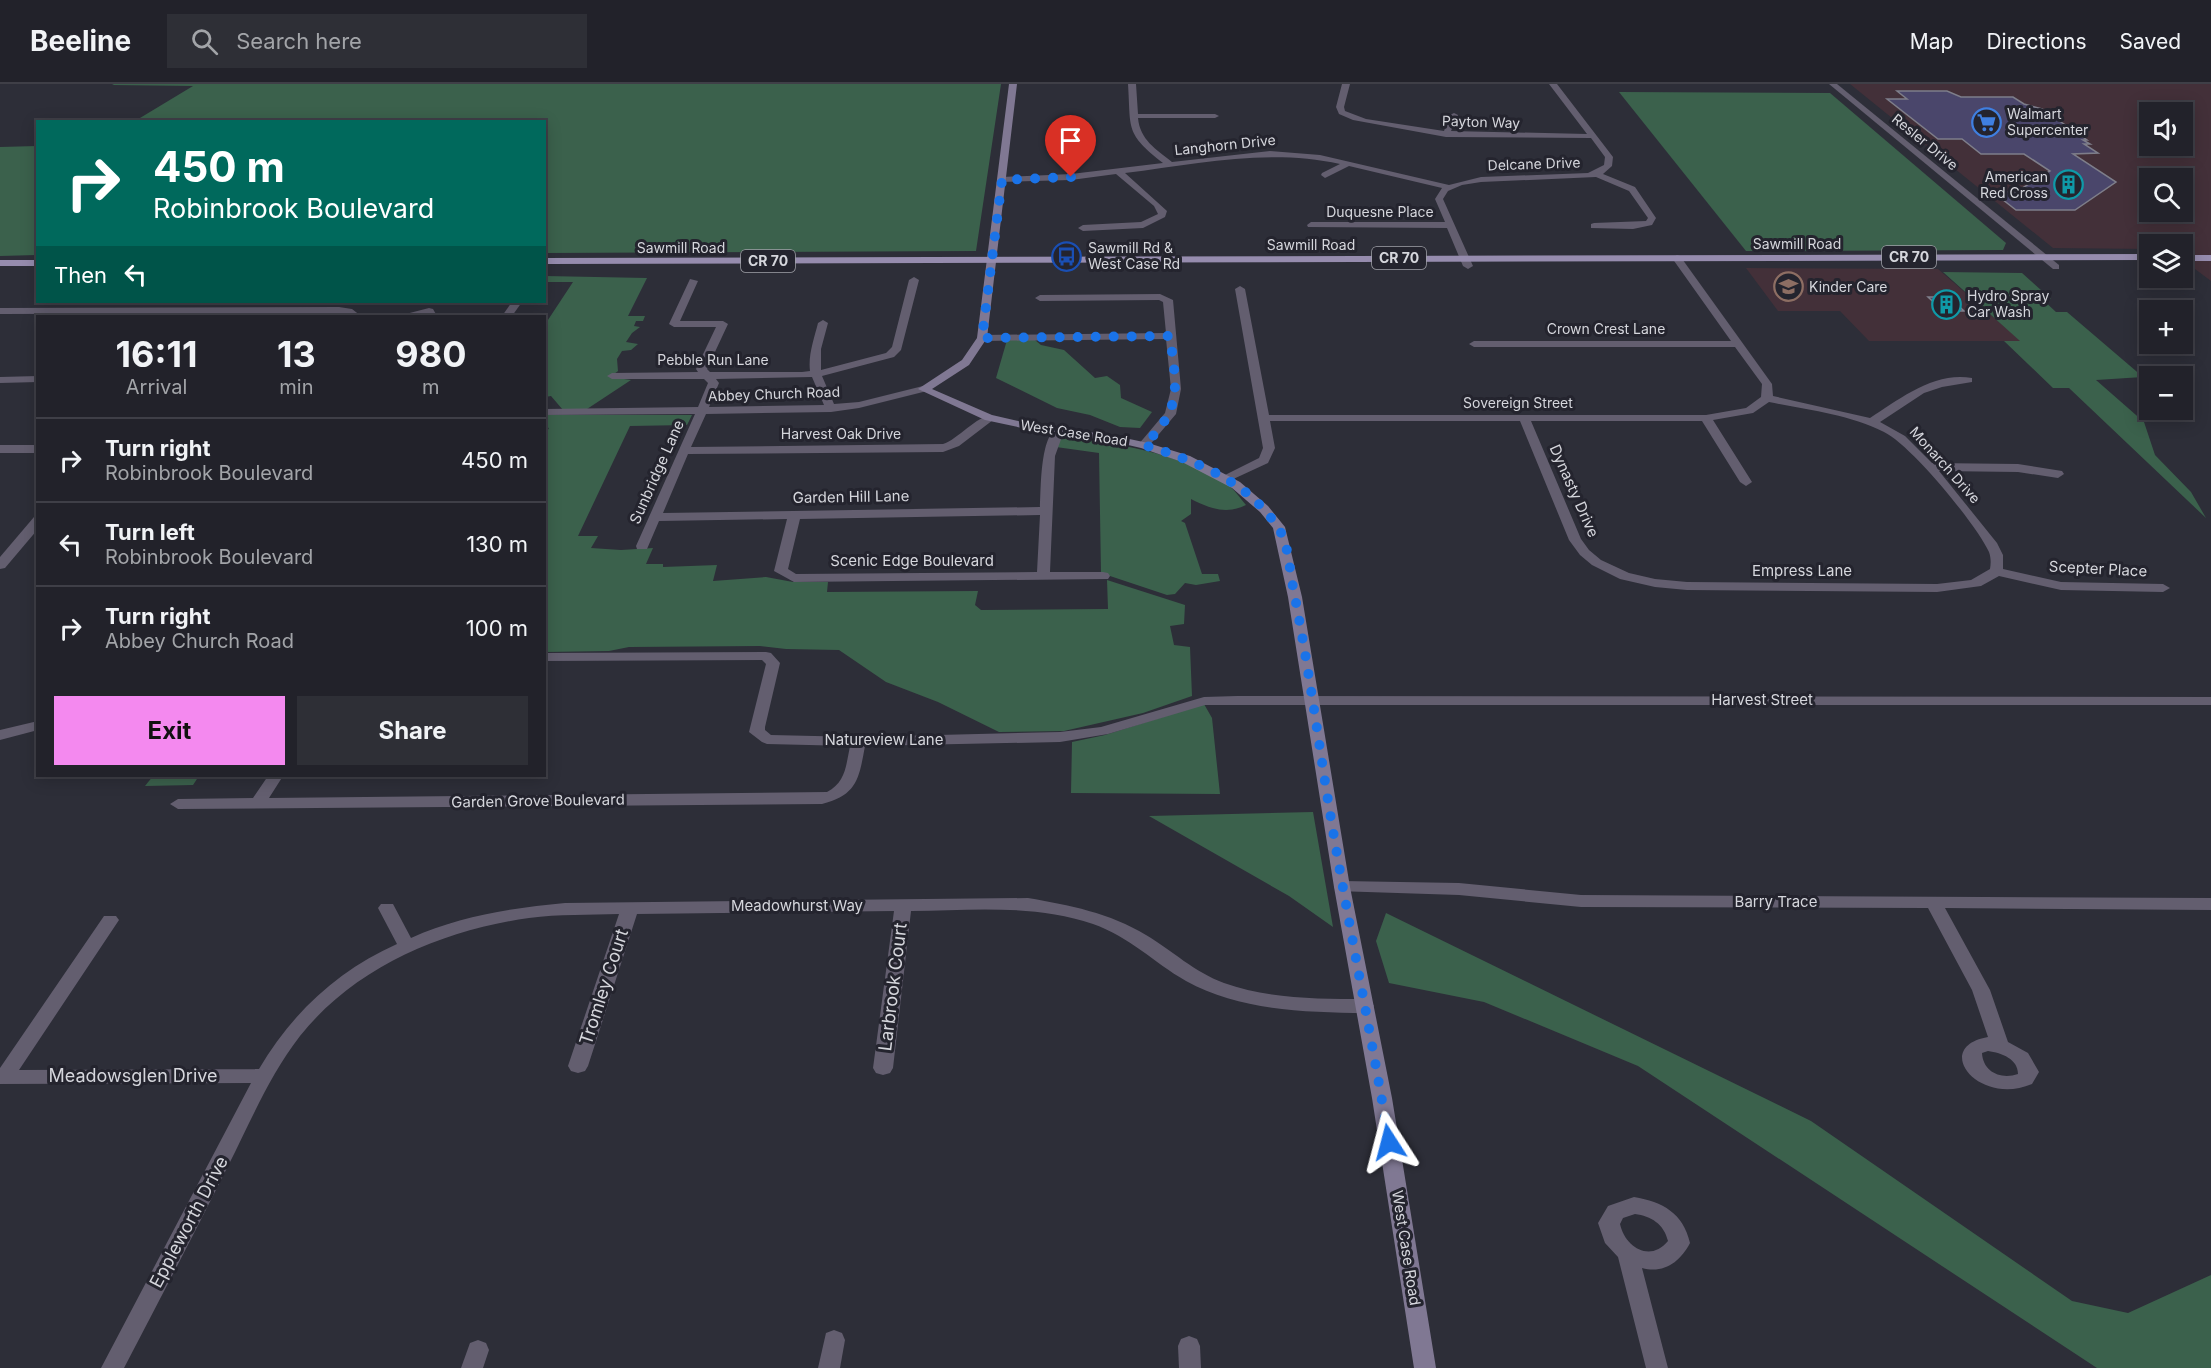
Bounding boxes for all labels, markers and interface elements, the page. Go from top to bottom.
search box [167,14,587,68]
text: Beeline [30,24,131,58]
icon: search [188,25,221,58]
text: Search here [236,28,362,54]
text: Map [1910,29,1953,54]
text: Directions [1986,29,2087,54]
text: Saved [2120,29,2181,54]
map controls [2139,102,2193,420]
button: sound [2139,102,2193,156]
place label: Walmart Supercenter [2007,105,2088,138]
supermarket icon: Walmart Supercenter [1970,106,2002,138]
street label: Resler Drive [1889,110,1962,173]
street label: Payton Way [1442,112,1521,131]
pin [1045,115,1096,177]
icon: arrive [1054,124,1087,157]
street label: Langhorn Drive [1173,131,1276,158]
text: 450 m [153,141,285,192]
icon: right [54,144,132,222]
street label: Delcane Drive [1487,153,1581,174]
place label: American Red Cross [1980,168,2048,201]
button: search [2139,168,2193,222]
building icon: American Red Cross [2053,169,2085,201]
text: Robinbrook Boulevard [153,192,434,225]
street label: Duquesne Place [1326,203,1434,220]
button: layers [2139,234,2193,288]
street label: Sawmill Road [1753,235,1841,252]
street label: Sawmill Road [1267,236,1355,253]
street label: Sawmill Road [637,239,725,256]
place label: Sawmill Rd & West Case Rd [1088,239,1180,272]
bus stop icon: Sawmill Rd & West Case Rd [1051,240,1083,272]
road number: CR 70 [1882,246,1936,268]
road number: CR 70 [1372,247,1426,269]
road number: CR 70 [741,250,795,272]
icon: left [119,258,152,291]
text: Then [54,262,107,288]
school or university icon: Kinder Care [1772,271,1804,303]
place label: Kinder Care [1809,278,1888,295]
place label: Hydro Spray Car Wash [1967,287,2049,320]
building icon: Hydro Spray Car Wash [1930,288,1962,320]
button: + [2139,300,2193,354]
street label: Crown Crest Lane [1547,320,1665,337]
text: 16:11 [116,332,198,376]
text: 13 [277,332,316,376]
text: 980 [395,332,466,376]
street label: Pebble Run Lane [657,351,769,368]
button: − [2139,366,2193,420]
text: Arrival [126,375,187,399]
text: min [279,375,314,399]
text: m [422,375,440,399]
street label: Abbey Church Road [708,383,840,404]
street label: Sovereign Street [1463,394,1573,411]
street label: West Case Road [1019,416,1129,449]
street label: Sunbridge Lane [625,417,688,527]
street label: Monarch Drive [1907,423,1984,506]
street label: Harvest Oak Drive [781,425,901,442]
text: Turn right [105,435,211,461]
street label: Dynasty Drive [1546,441,1603,540]
icon: right [54,444,87,477]
text: 450 m [461,447,528,473]
text: Robinbrook Boulevard [105,461,313,485]
street label: Garden Hill Lane [792,486,910,507]
text: Turn left [105,519,195,545]
icon: left [54,528,87,561]
text: 130 m [466,531,528,557]
text: Robinbrook Boulevard [105,545,313,569]
street label: Scenic Edge Boulevard [830,551,994,570]
street label: Scepter Place [2048,556,2148,581]
street label: Empress Lane [1752,561,1852,580]
text: Turn right [105,603,211,629]
icon: right [54,612,87,645]
text: 100 m [466,615,528,641]
text: Abbey Church Road [105,629,294,653]
street label: Harvest Street [1711,690,1813,709]
button: Exit [54,696,285,765]
button: Share [297,696,528,765]
street label: Natureview Lane [825,730,943,749]
street label: Garden Grove Boulevard [451,789,625,812]
street label: Barry Trace [1735,892,1817,911]
street label: Meadowhurst Way [731,896,864,915]
street label: Larbrook Court [874,922,911,1052]
street label: Tromley Court [575,926,632,1048]
street label: Meadowsglen Drive [48,1065,218,1086]
position arrow [1357,1110,1421,1174]
street label: Eppleworth Drive [145,1152,232,1291]
street label: West Case Road [1388,1189,1425,1307]

